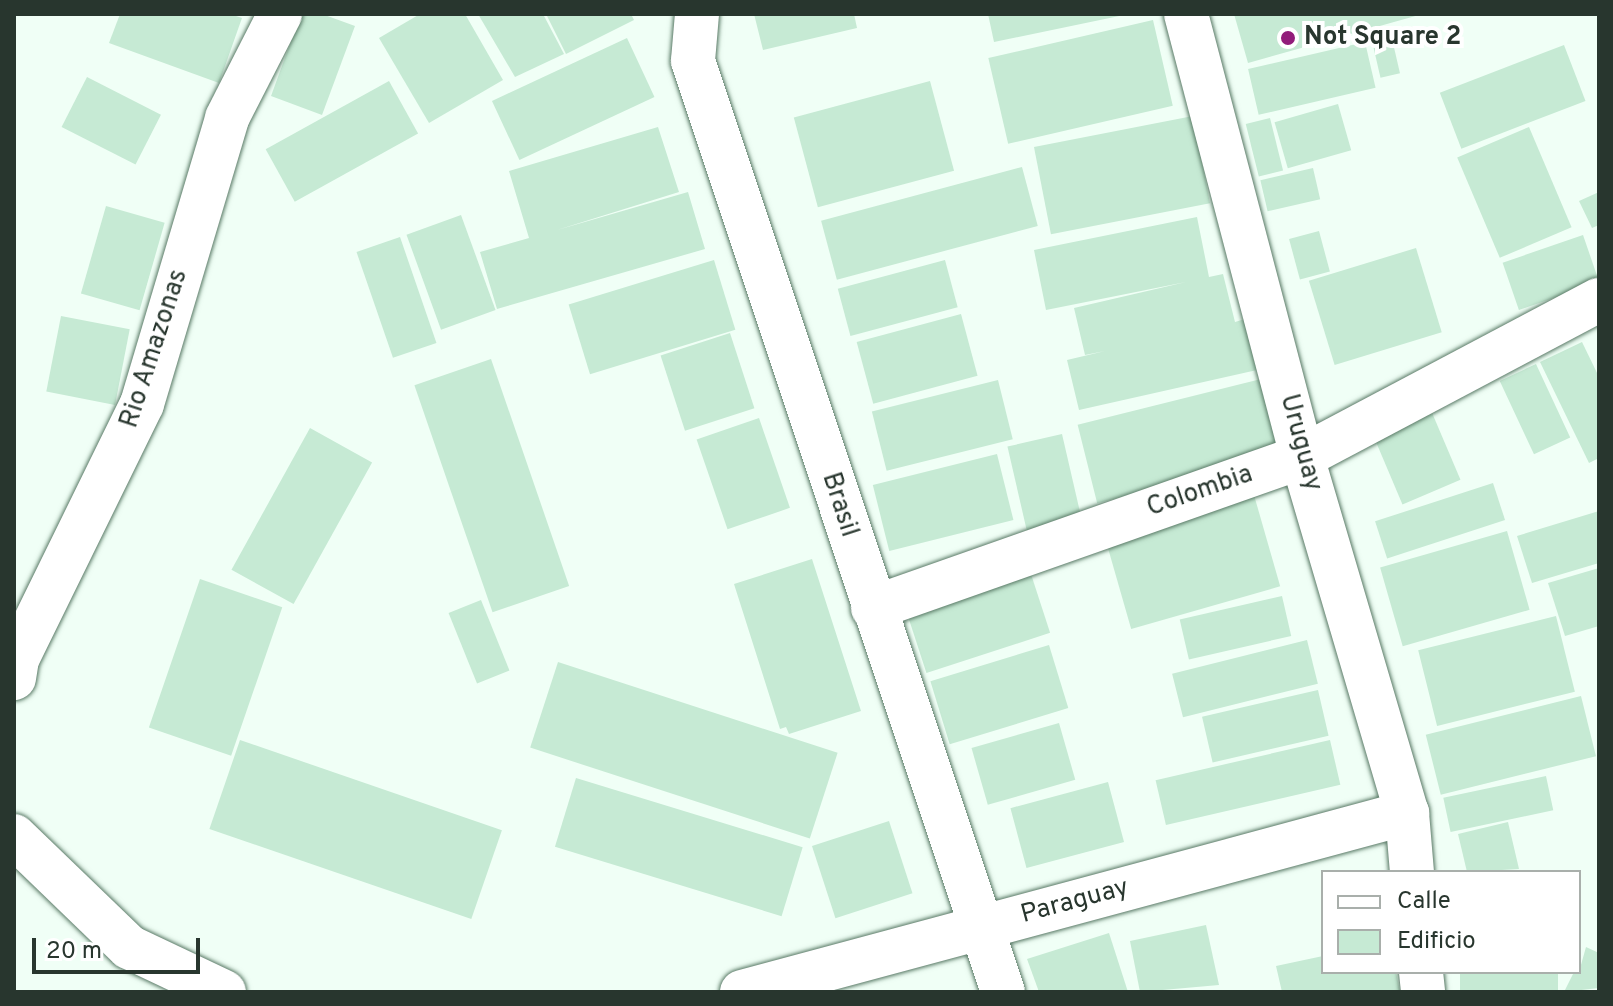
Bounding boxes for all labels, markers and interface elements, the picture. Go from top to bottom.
place label: Not Square 2 [1304,22,1461,54]
marker: Not Square 2 [1279,29,1297,47]
street label: Rio Amazonas [115,265,195,433]
street label: Uruguay [1272,391,1328,495]
street label: Colombia [1143,459,1257,525]
street label: Brasil [814,469,864,541]
legend [1321,870,1581,974]
street label: Paraguay [1018,873,1132,931]
text: Calle [1397,887,1451,917]
scale bar [36,922,204,972]
text: Edificio [1397,927,1476,957]
text: 20 m [46,937,102,967]

